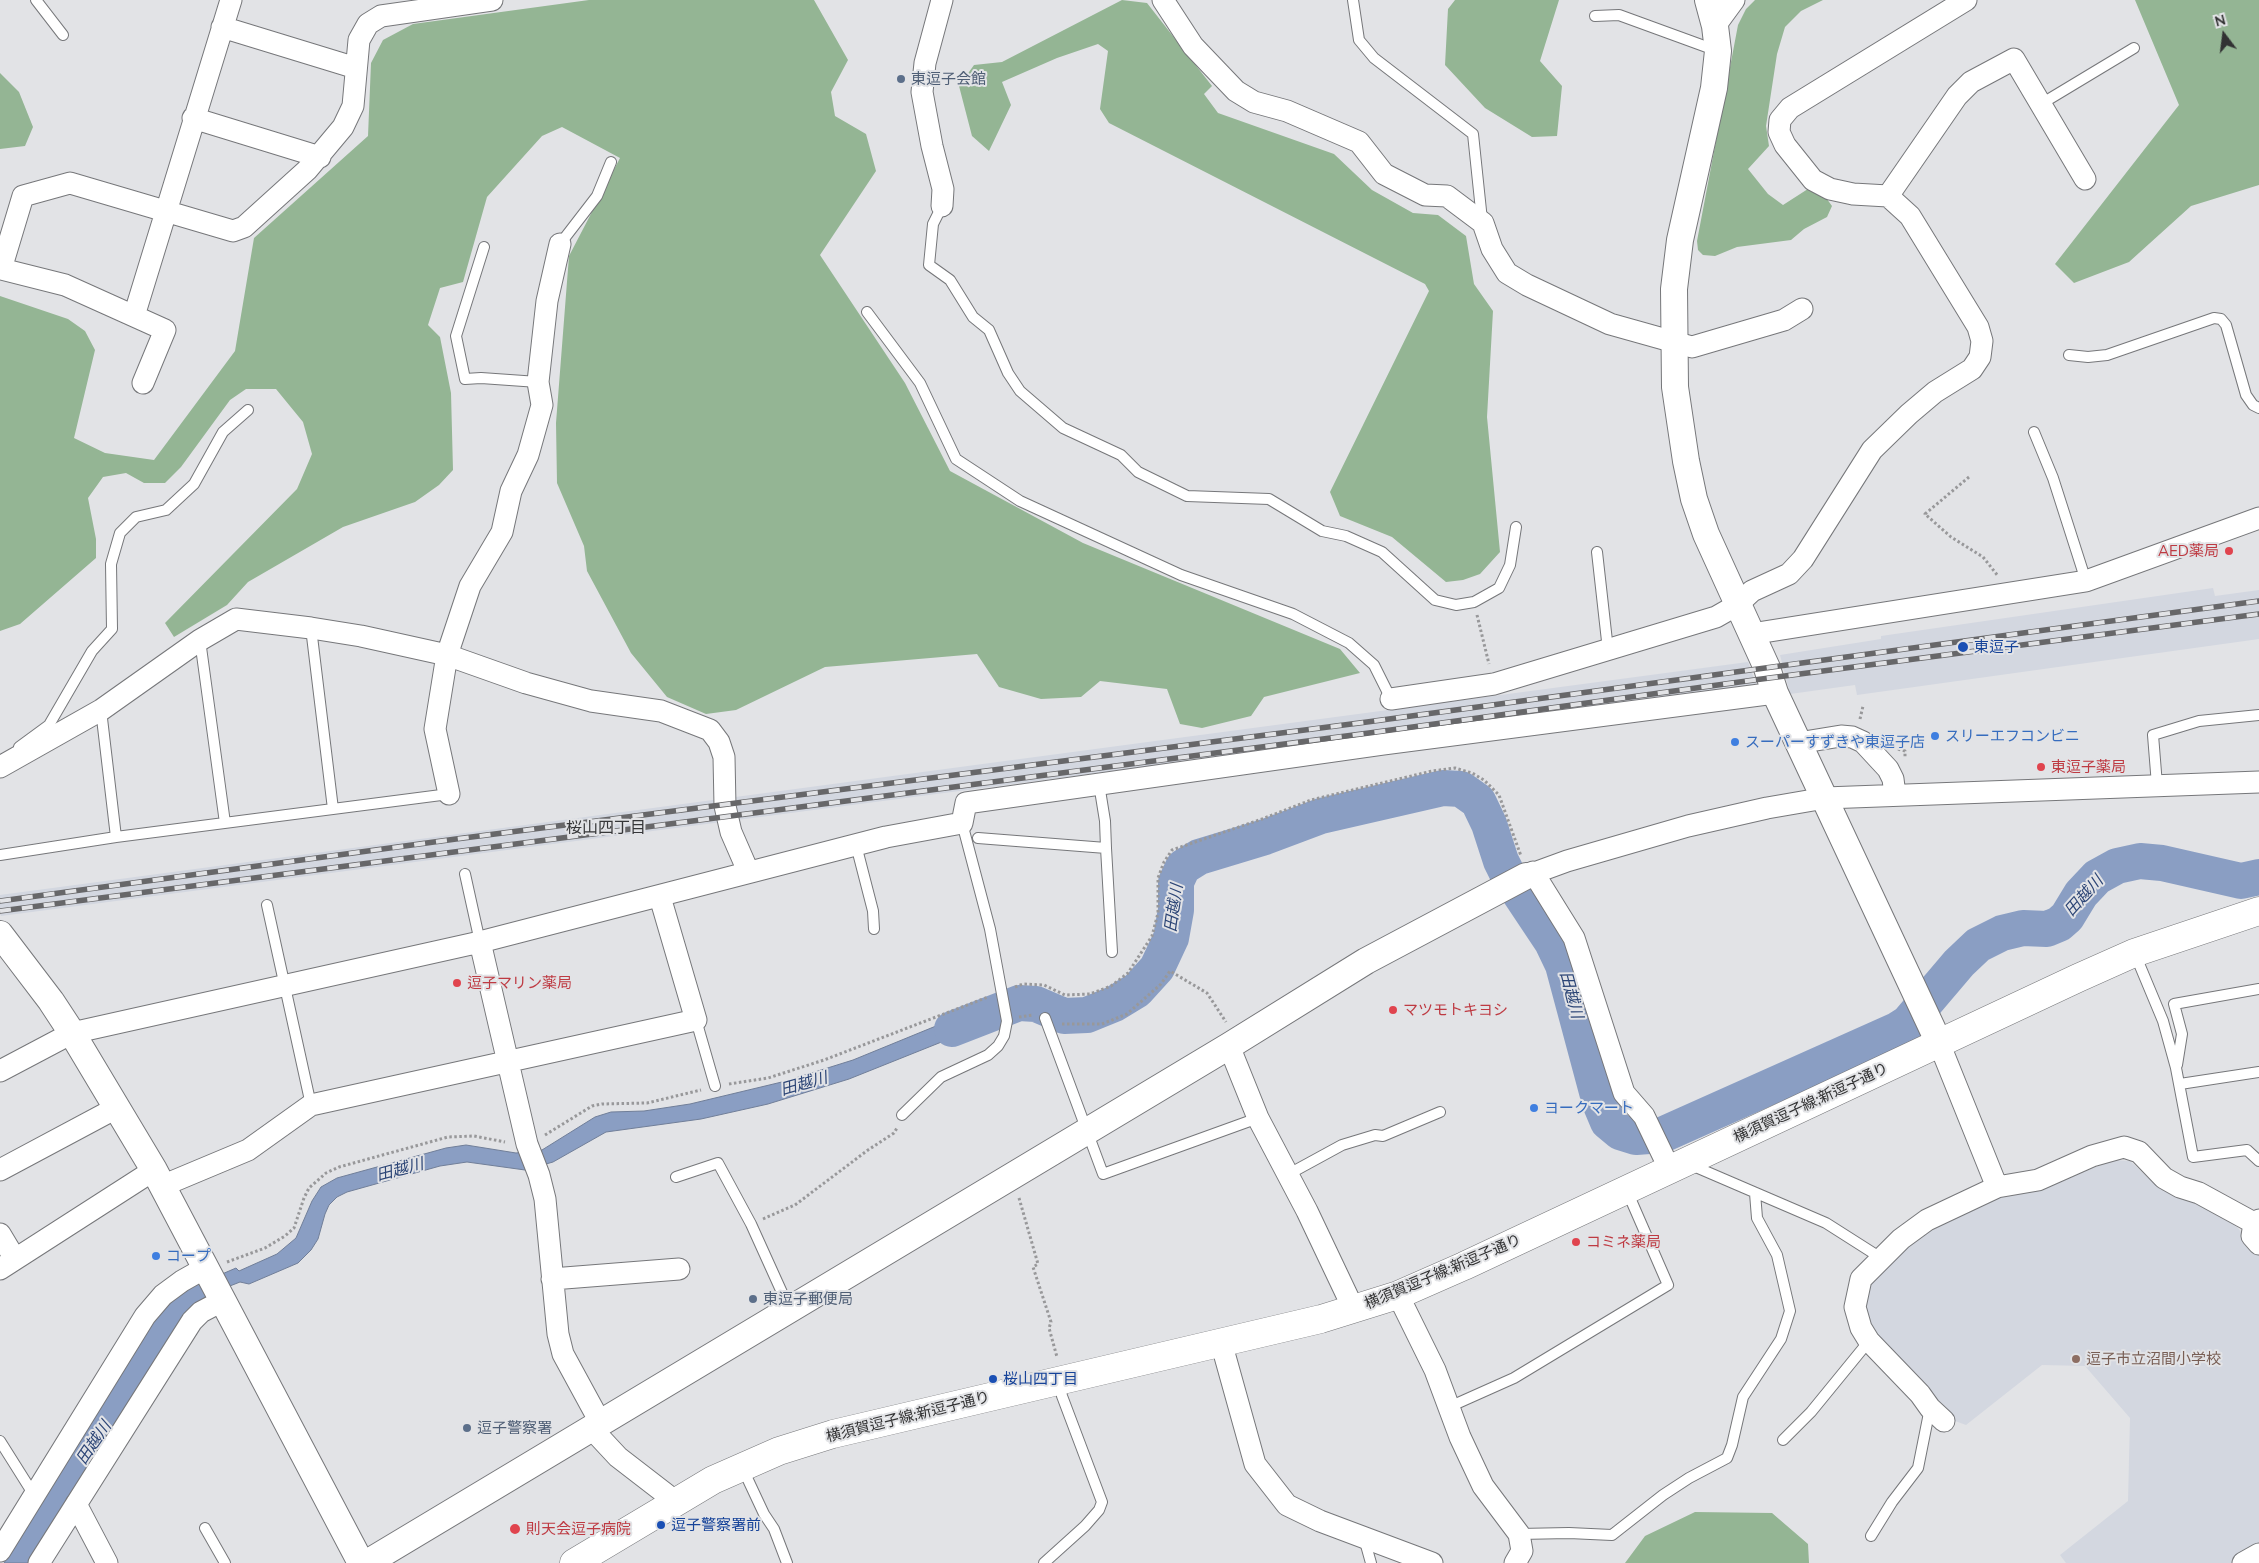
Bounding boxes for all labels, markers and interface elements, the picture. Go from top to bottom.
north arrow [2199,10,2249,60]
text: N [2213,10,2228,31]
place label: 東逗子会館 [911,70,986,88]
marker: 東逗子会館 [895,73,907,85]
place label: AED薬局 [2158,542,2219,560]
marker: AED薬局 [2223,545,2235,557]
place label: 東逗子 [1974,638,2019,656]
marker: 東逗子 [1956,640,1970,654]
place label: スリーエフコンビニ [1945,727,2080,745]
marker: スリーエフコンビニ [1929,730,1941,742]
place label: スーパーすずきや東逗子店 [1745,733,1925,751]
marker: スーパーすずきや東逗子店 [1729,736,1741,748]
place label: 東逗子薬局 [2051,758,2126,776]
marker: 東逗子薬局 [2035,761,2047,773]
district label: 桜山四丁目 [566,818,646,838]
water label: 田越川 [2061,872,2107,920]
water label: 田越川 [1161,883,1187,933]
water label: 田越川 [1556,969,1586,1021]
place label: 逗子マリン薬局 [467,974,572,992]
marker: 逗子マリン薬局 [451,977,463,989]
place label: マツモトキヨシ [1403,1001,1508,1019]
marker: マツモトキヨシ [1387,1004,1399,1016]
street label: 横須賀逗子線;新逗子通り [1731,1059,1891,1147]
water label: 田越川 [778,1068,830,1100]
place label: ヨークマート [1544,1099,1634,1117]
marker: ヨークマート [1528,1102,1540,1114]
water label: 田越川 [374,1155,426,1185]
street label: 横須賀逗子線;新逗子通り [1362,1231,1524,1313]
place label: コミネ薬局 [1586,1233,1661,1251]
marker: コミネ薬局 [1570,1236,1582,1248]
place label: コープ [166,1247,211,1265]
marker: コープ [150,1250,162,1262]
place label: 東逗子郵便局 [763,1290,853,1308]
marker: 東逗子郵便局 [747,1293,759,1305]
place label: 逗子市立沼間小学校 [2086,1350,2221,1368]
marker: 逗子市立沼間小学校 [2070,1353,2082,1365]
place label: 桜山四丁目 [1003,1370,1078,1388]
marker: 桜山四丁目 [987,1373,999,1385]
street label: 横須賀逗子線;新逗子通り [824,1388,992,1446]
water label: 田越川 [73,1418,115,1468]
place label: 逗子警察署 [477,1419,552,1437]
marker: 逗子警察署 [461,1422,473,1434]
place label: 逗子警察署前 [671,1516,761,1534]
marker: 逗子警察署前 [655,1519,667,1531]
place label: 則天会逗子病院 [526,1520,631,1538]
marker: 則天会逗子病院 [508,1522,522,1536]

